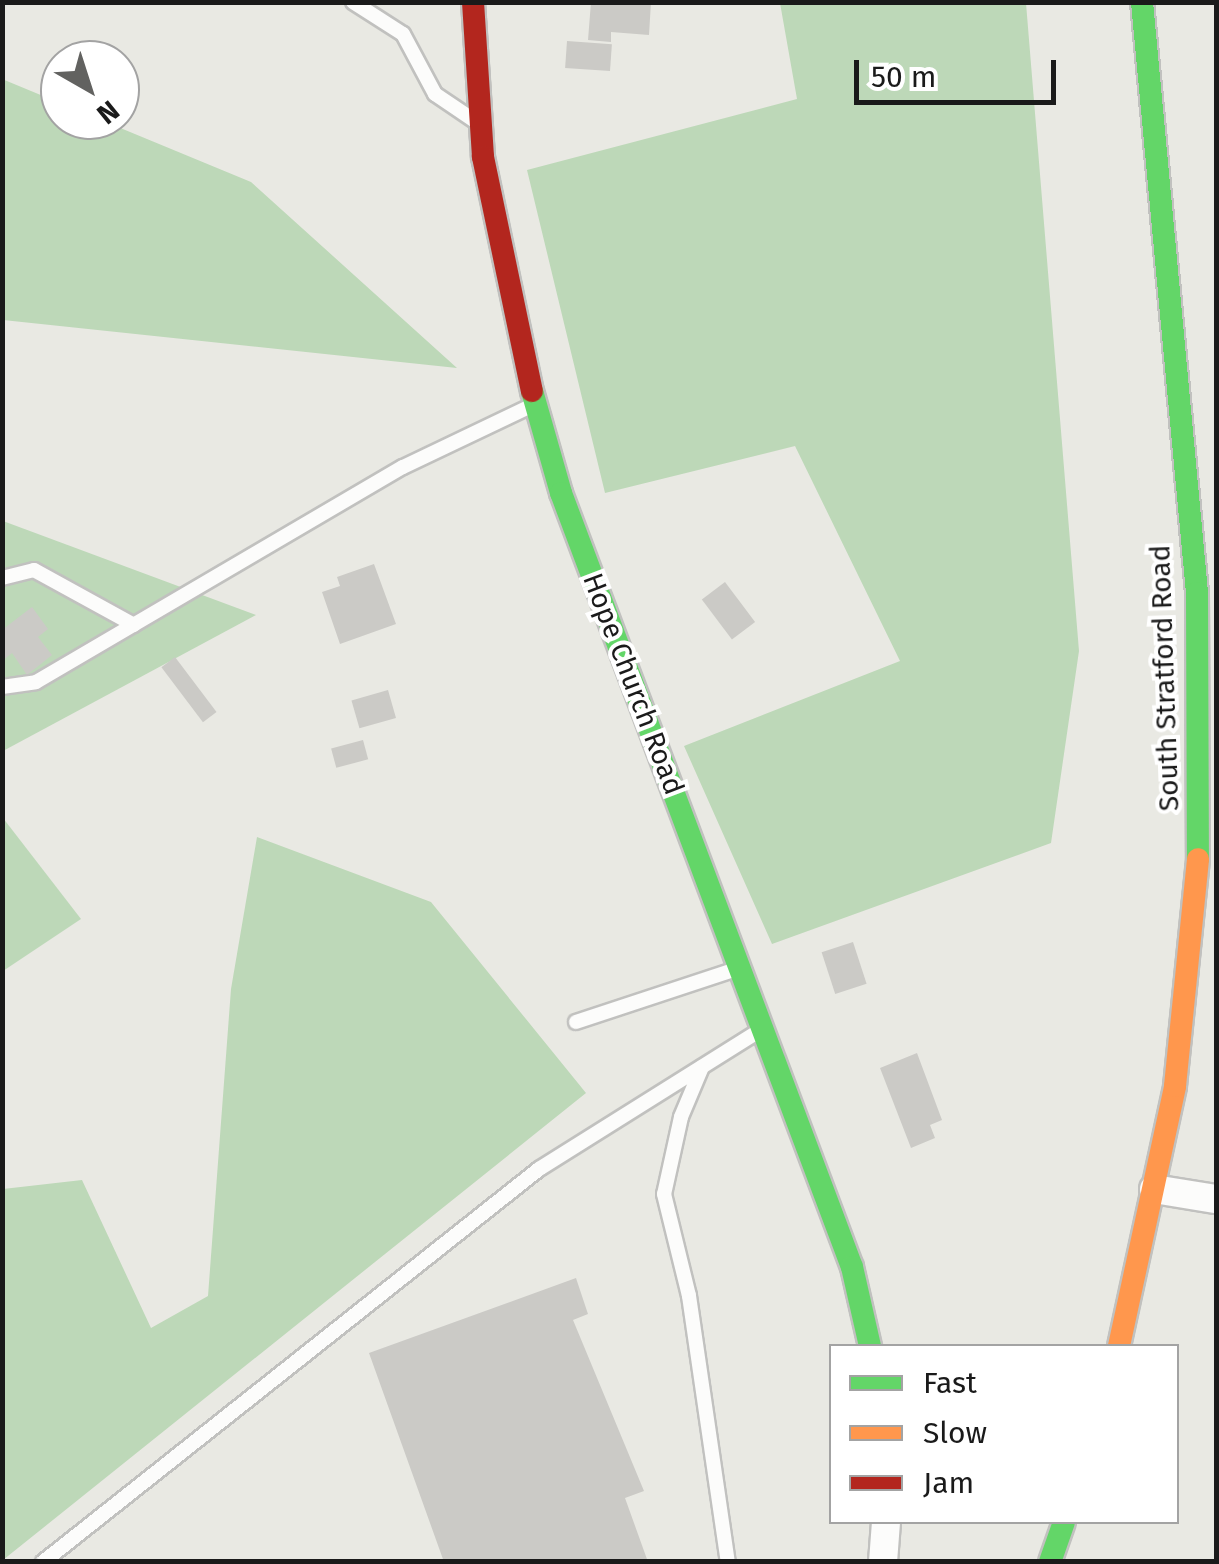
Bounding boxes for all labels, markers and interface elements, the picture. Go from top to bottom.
north arrow [40,40,140,140]
scale bar [859,40,1062,102]
text: 50 m [871,59,936,95]
text: N [90,93,126,131]
street label: South Stratford Road [1144,544,1186,812]
street label: Hope Church Road [575,568,691,800]
legend [829,1344,1179,1524]
text: Fast [923,1365,977,1401]
text: Slow [923,1415,987,1451]
text: Jam [923,1465,974,1501]

